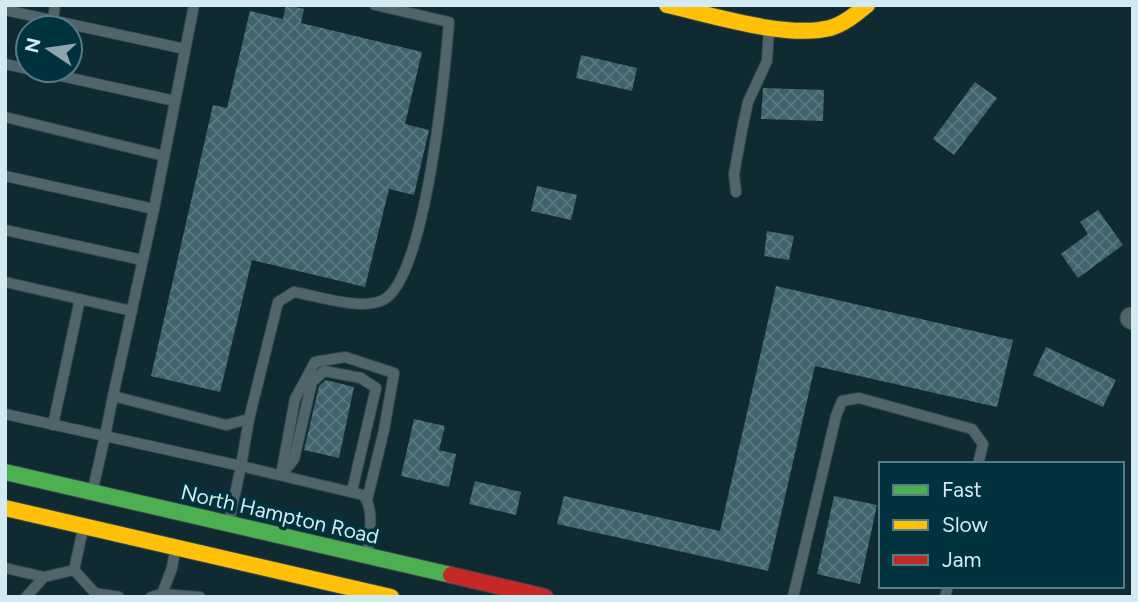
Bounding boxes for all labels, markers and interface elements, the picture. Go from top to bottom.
north arrow [14,14,84,84]
text: N [20,36,46,55]
legend [879,462,1124,588]
text: Fast [942,477,982,502]
street label: North Hampton Road [179,479,381,549]
text: Slow [942,512,988,537]
text: Jam [942,547,981,572]

